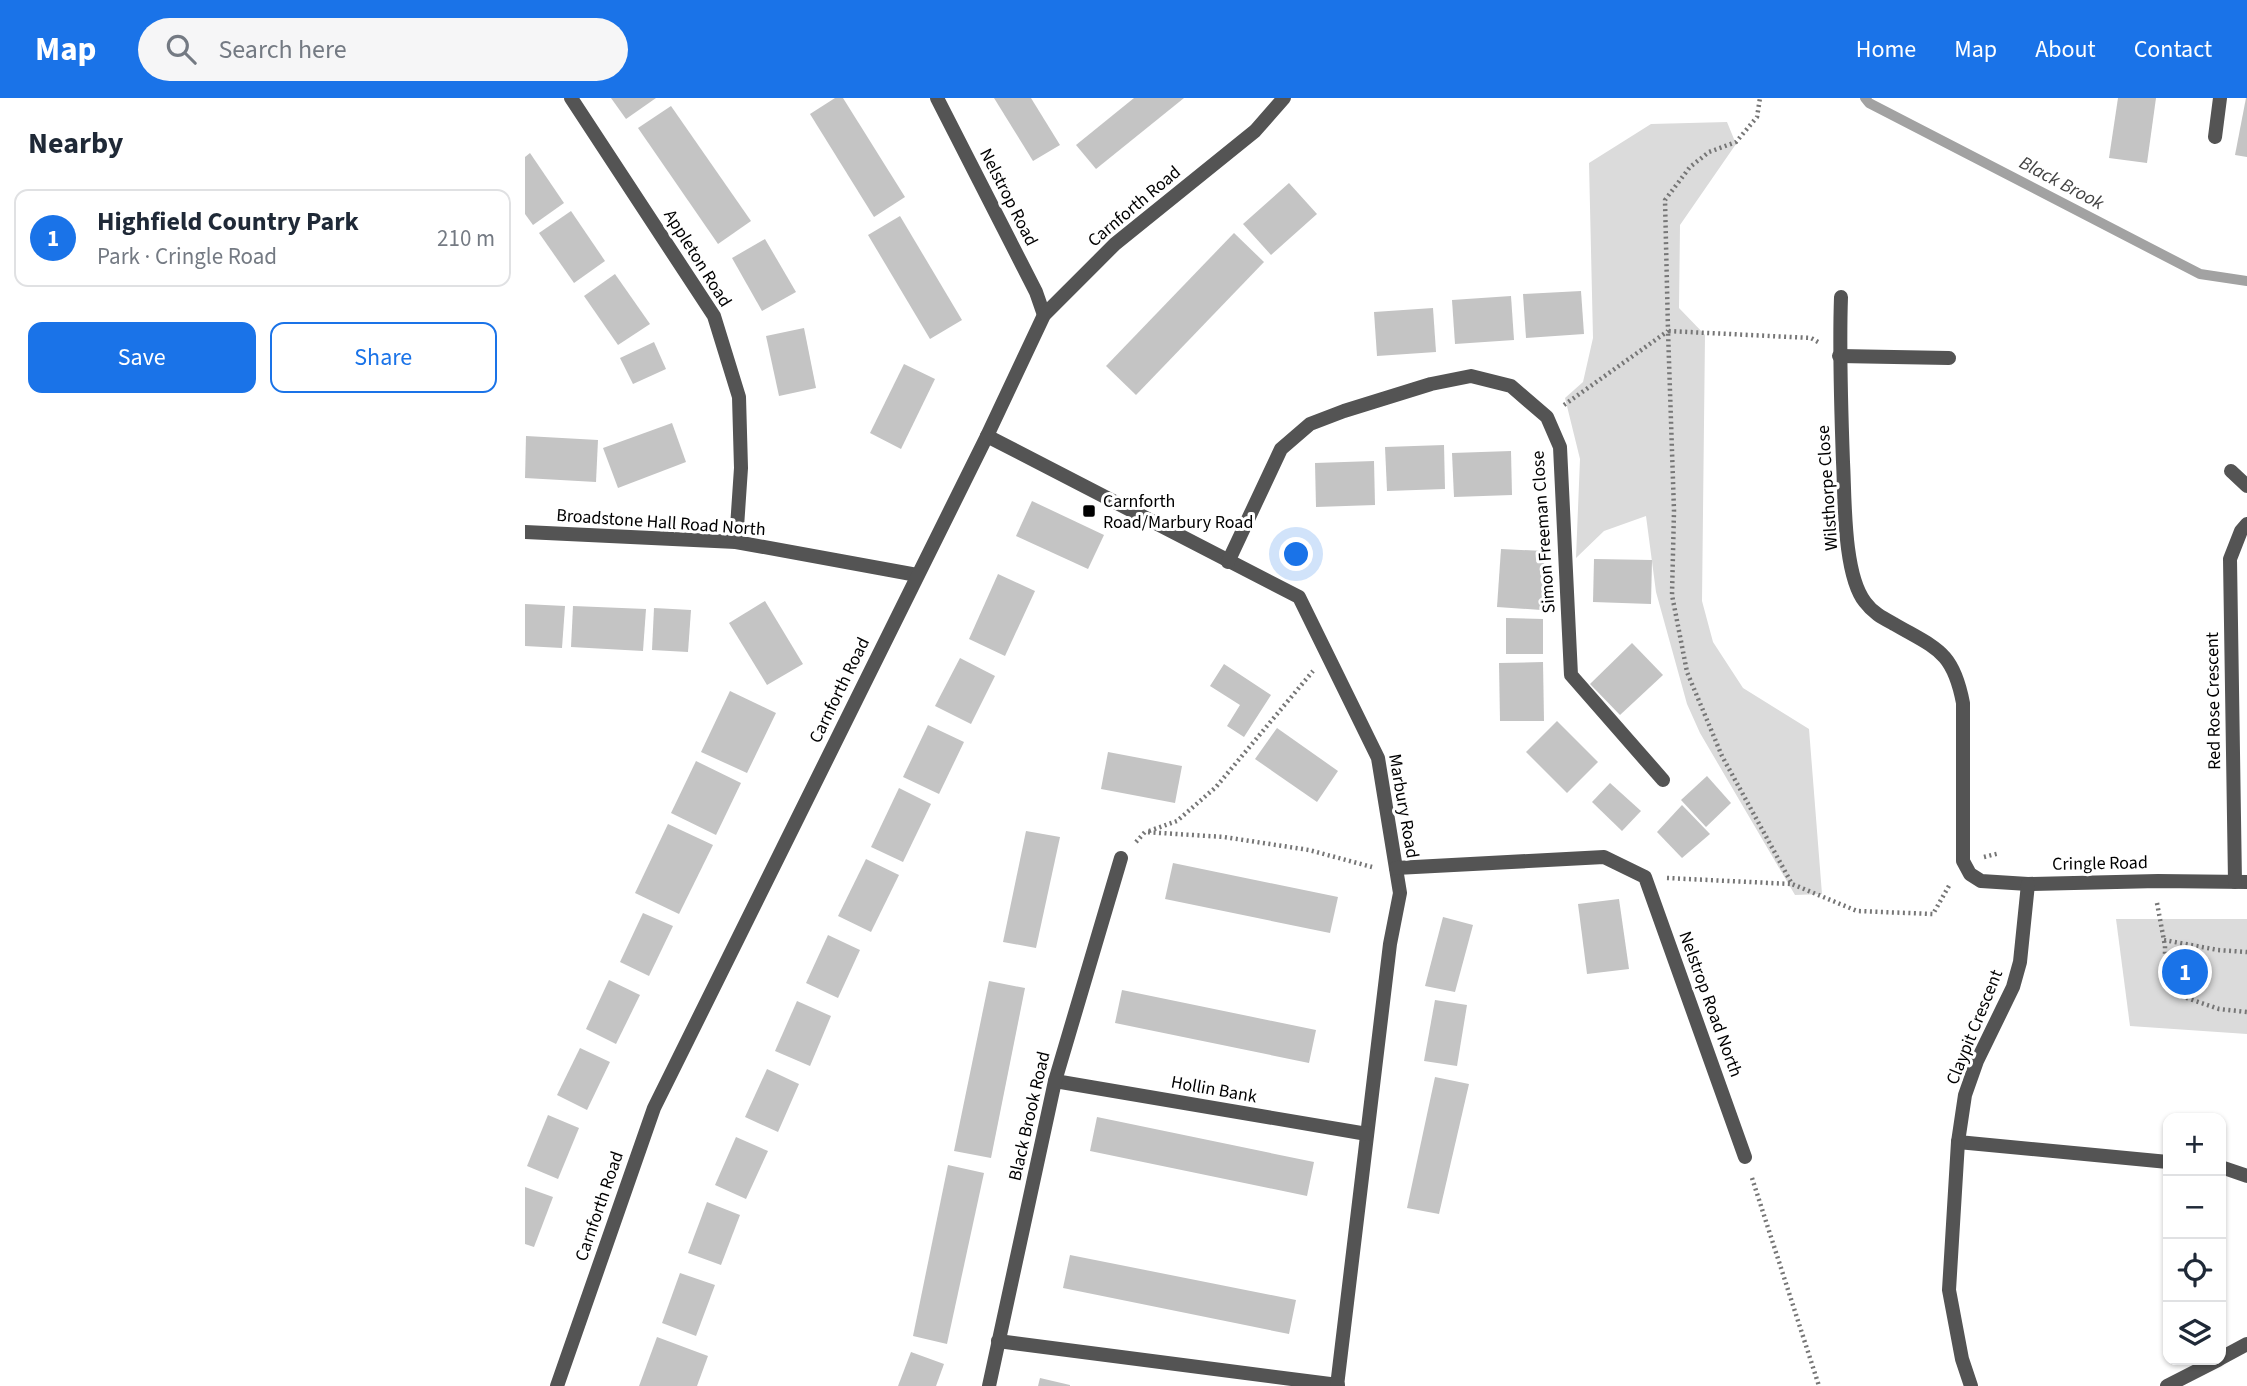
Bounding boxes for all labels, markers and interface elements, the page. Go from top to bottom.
search box [138,18,628,81]
text: Map [35,26,96,73]
icon: search [162,30,200,68]
text: Search here [218,31,347,68]
text: Home [1856,32,1916,67]
text: Map [1954,32,1997,67]
text: About [2035,32,2096,67]
text: Contact [2134,32,2212,67]
text: Nearby [28,122,123,165]
street label: Nelstrop Road [973,144,1044,250]
water label: Black Brook [2014,150,2109,217]
street label: Carnforth Road [1082,160,1186,253]
text: Highfield Country Park [97,203,359,240]
street label: Appleton Road [658,205,738,312]
text: 1 [47,222,59,255]
text: 210 m [437,222,495,255]
text: Park · Cringle Road [97,240,277,273]
button: Save [28,322,256,393]
button: Share [270,322,497,393]
street label: Wilsthorpe Close [1811,424,1844,552]
street label: Simon Freeman Close [1525,450,1562,614]
place label: Carnforth Road/Marbury Road [1103,489,1253,535]
street label: Broadstone Hall Road North [555,503,766,542]
marker: Carnforth Road/Marbury Road [1081,503,1097,519]
your location [1279,537,1313,571]
street label: Red Rose Crescent [2200,632,2227,770]
street label: Carnforth Road [803,633,876,747]
street label: Marbury Road [1382,752,1425,860]
street label: Cringle Road [2052,850,2148,877]
street label: Nelstrop Road North [1673,928,1749,1081]
pin: 1 [2162,946,2208,998]
street label: Claypit Crescent [1940,966,2009,1088]
street label: Black Brook Road [1002,1049,1057,1183]
street label: Hollin Bank [1169,1070,1259,1109]
map controls [2163,1113,2226,1365]
button: + [2163,1113,2226,1176]
street label: Carnforth Road [569,1148,630,1264]
button: − [2163,1176,2226,1239]
button: locate [2163,1239,2226,1302]
button: layers [2163,1302,2226,1365]

